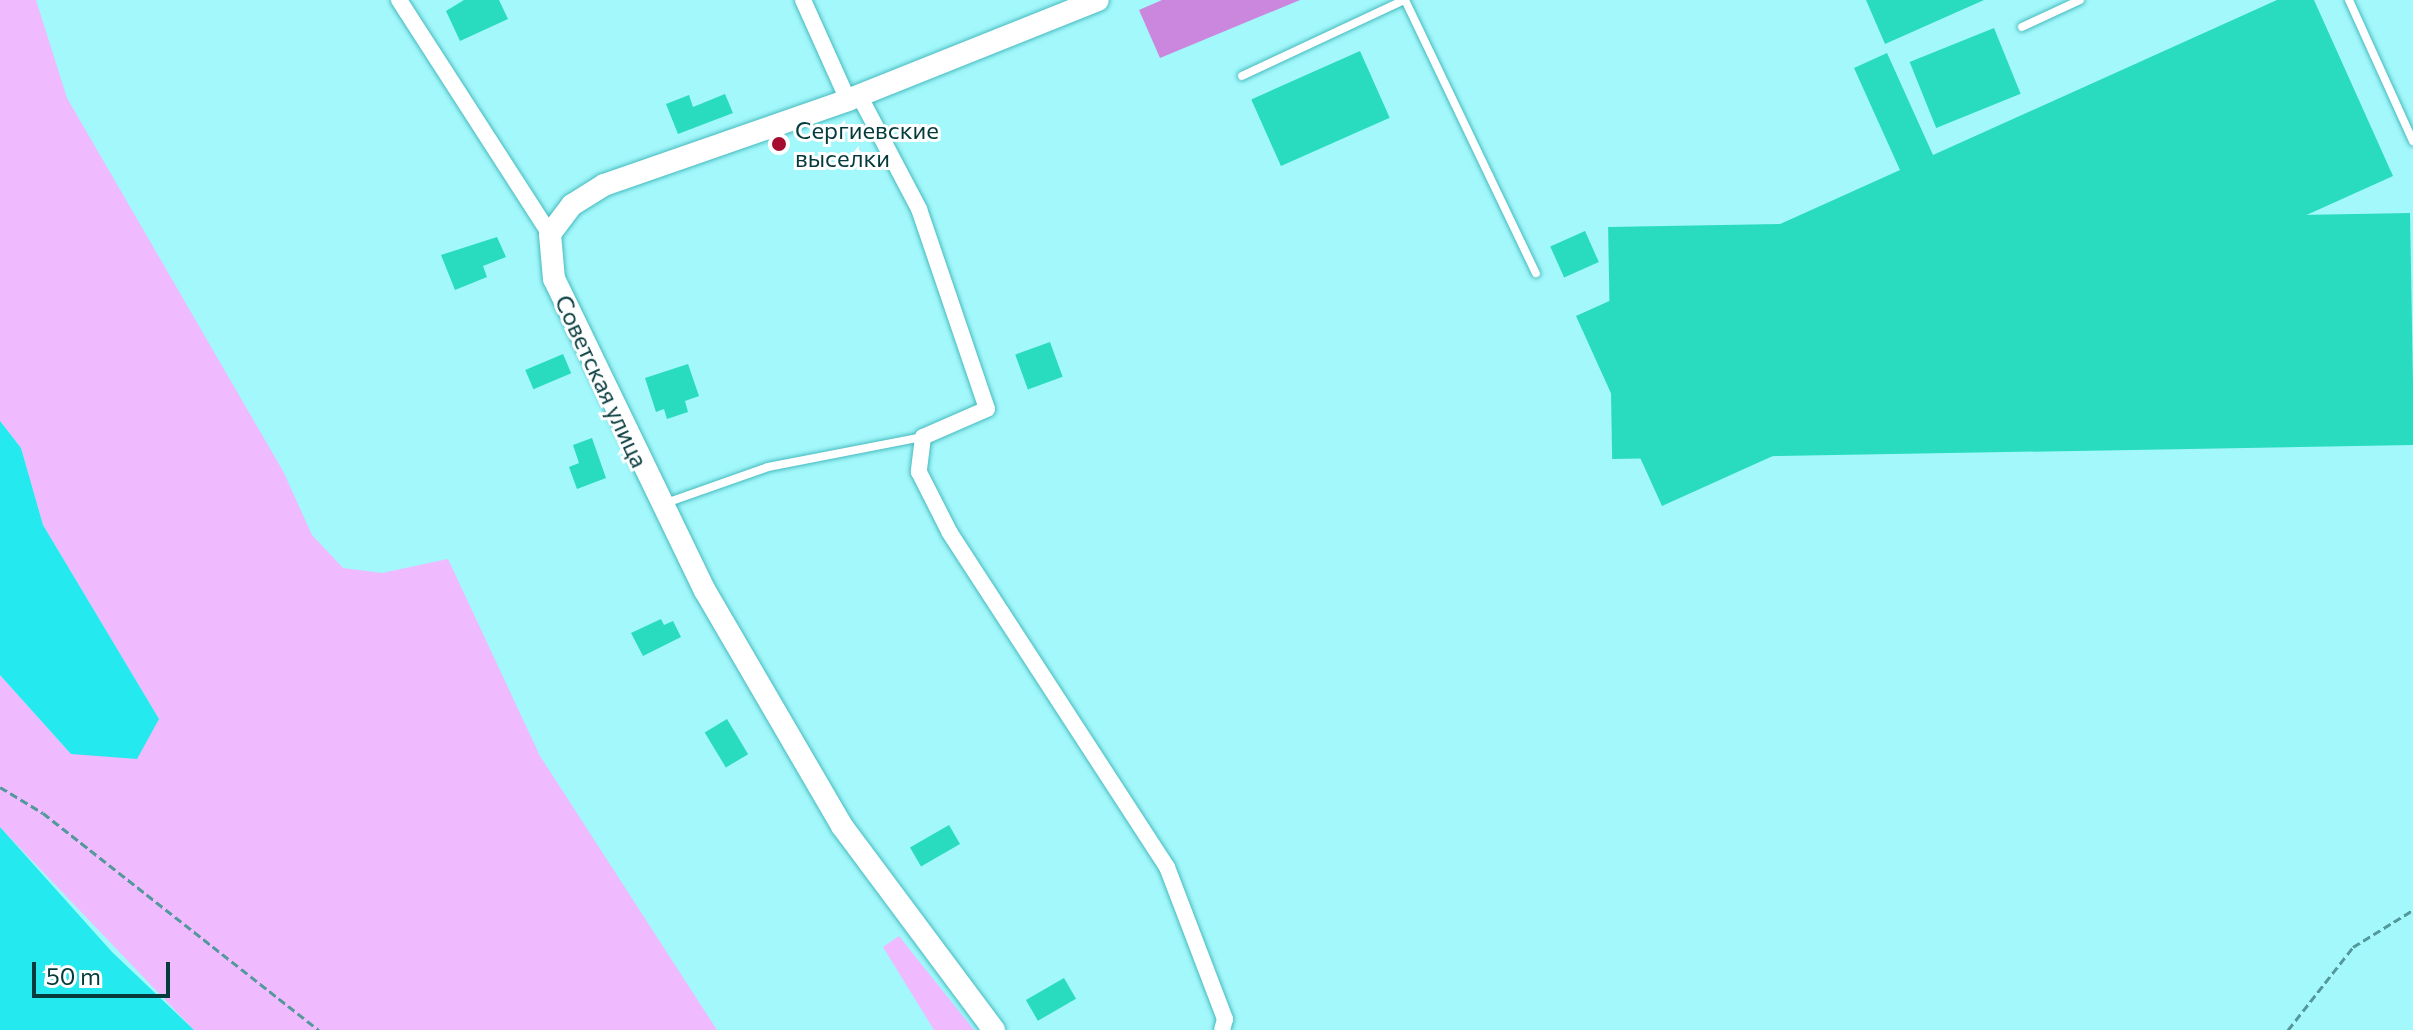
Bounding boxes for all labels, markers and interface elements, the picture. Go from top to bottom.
place label: Сергиевские выселки [795,116,939,172]
marker: Сергиевские выселки [770,135,788,153]
street label: Советская улица [549,290,655,472]
scale bar [36,946,174,996]
text: 50 m [46,961,101,990]

